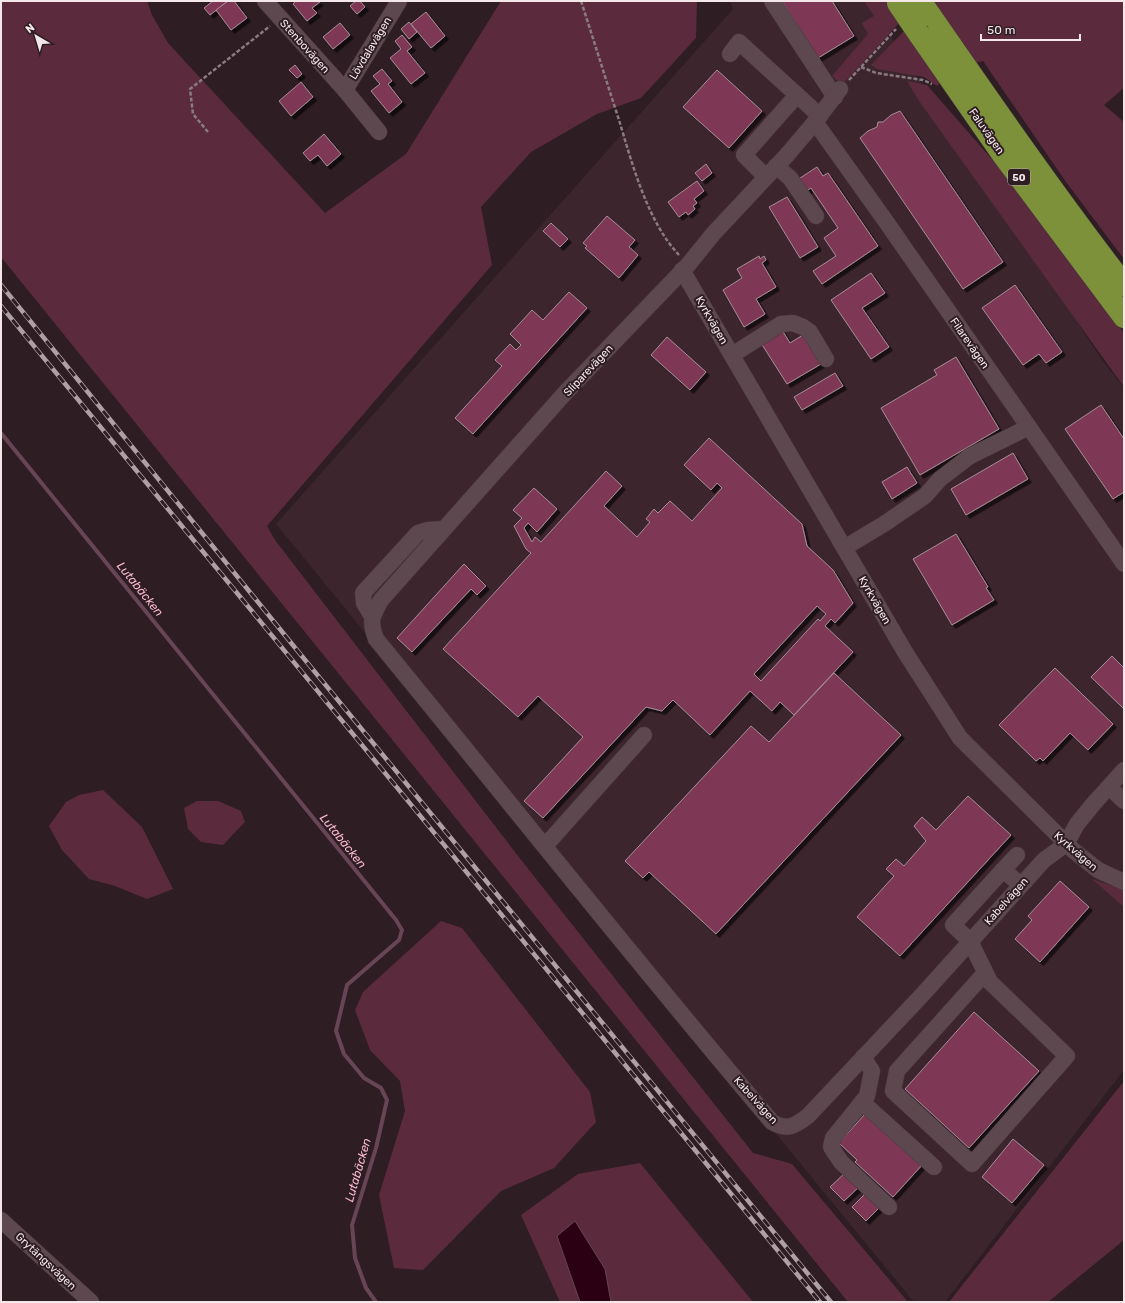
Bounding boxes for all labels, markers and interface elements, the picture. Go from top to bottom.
street label: Lövdalavägen [347,15,394,82]
north arrow [16,16,56,56]
scale bar [981,16,1080,42]
street label: Stenbovägen [277,17,332,76]
text: N [23,21,37,36]
text: 50 m [987,23,1015,37]
street label: Faluvägen [966,106,1007,157]
road number: 50 [1008,169,1030,185]
street label: Kyrkvägen [693,294,731,347]
street label: Filarevägen [947,315,992,371]
street label: Sliparevägen [561,342,616,399]
water label: Lutabäcken [114,559,166,619]
street label: Kyrkvägen [856,574,894,627]
water label: Lutabäcken [317,811,369,871]
street label: Kyrkvägen [1051,829,1100,874]
street label: Kabelvägen [982,875,1031,928]
street label: Kabelvägen [731,1074,780,1127]
water label: Lutabäcken [342,1136,374,1204]
street label: Grytängsvägen [13,1230,79,1293]

